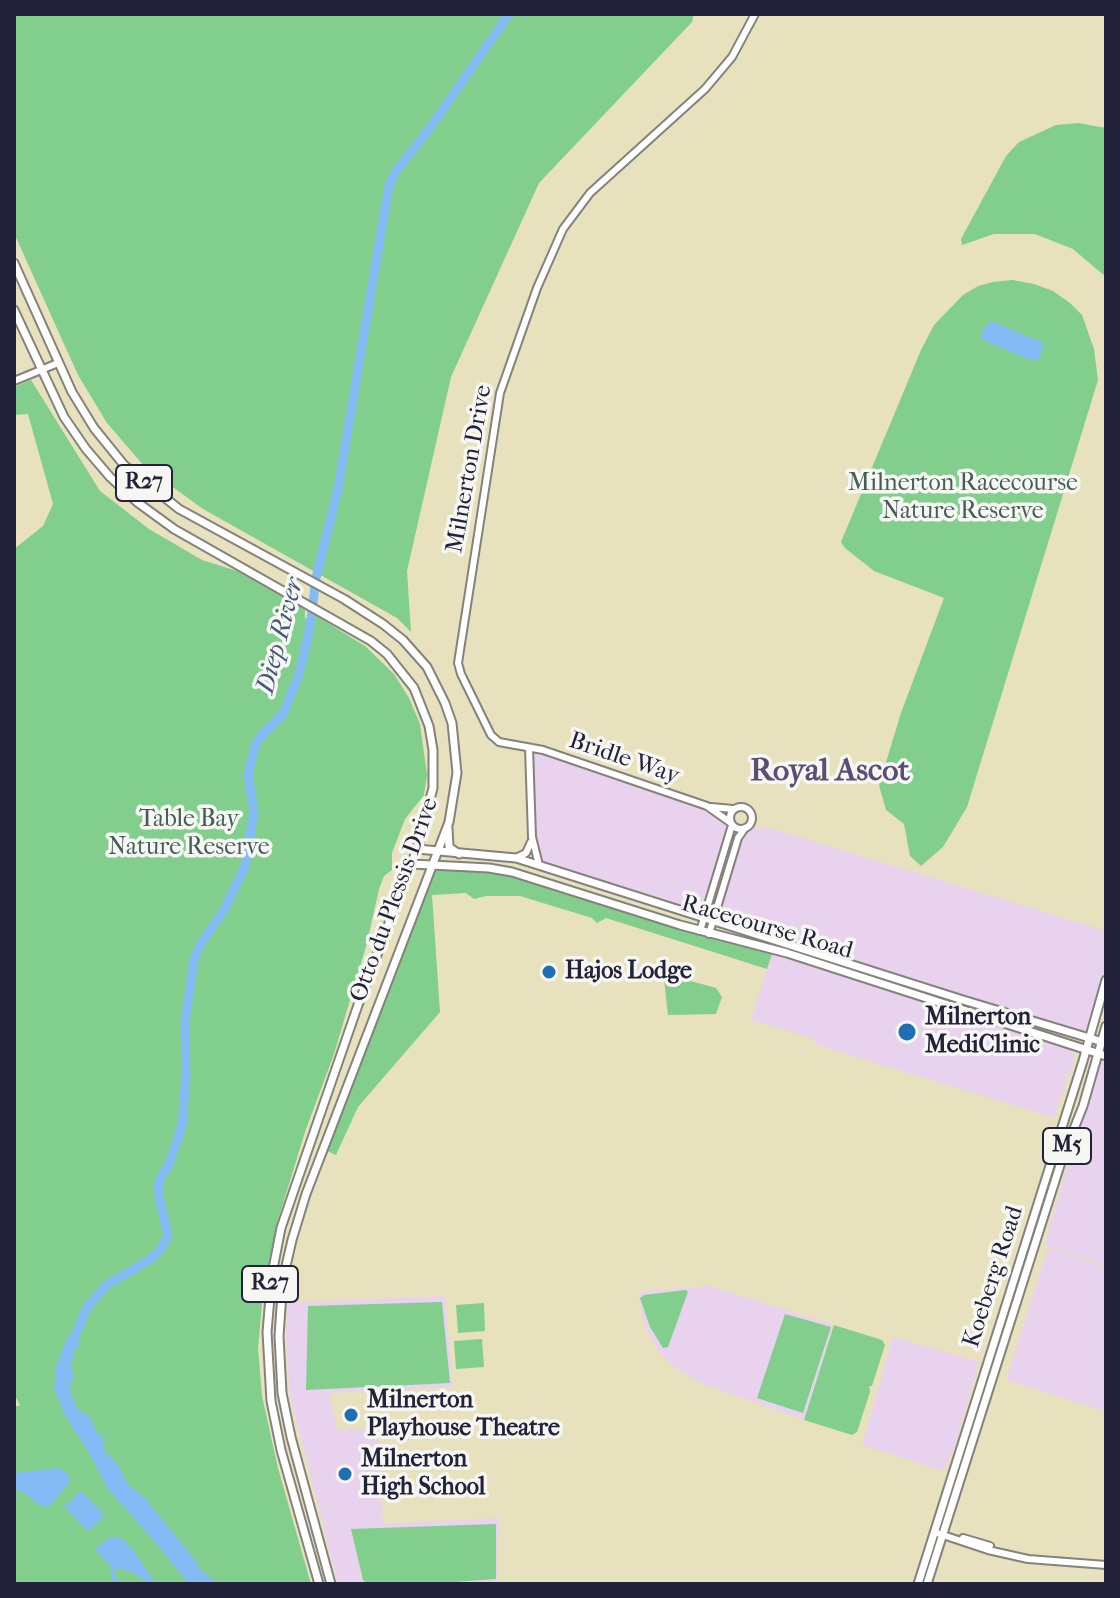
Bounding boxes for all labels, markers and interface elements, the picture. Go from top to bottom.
street label: Milnerton Drive [441,383,499,555]
road number: R27 [116,465,172,501]
park label: Milnerton Racecourse Nature Reserve [848,470,1078,526]
water label: Diep River [251,575,311,697]
street label: Bridle Way [565,727,683,791]
district label: Royal Ascot [750,753,910,791]
street label: Otto du Plessis Drive [345,794,445,1006]
park label: Table Bay Nature Reserve [108,806,270,862]
street label: Racecourse Road [678,890,856,966]
place label: Hajos Lodge [565,958,692,986]
marker: Hajos Lodge [540,963,558,981]
place label: Milnerton MediClinic [925,1004,1040,1060]
marker: Milnerton MediClinic [896,1021,918,1043]
road number: M5 [1043,1128,1091,1164]
street label: Koeberg Road [958,1203,1030,1351]
road number: R27 [242,1266,298,1302]
place label: Milnerton Playhouse Theatre [367,1387,560,1443]
marker: Milnerton Playhouse Theatre [342,1406,360,1424]
place label: Milnerton High School [361,1446,485,1502]
marker: Milnerton High School [336,1465,354,1483]

